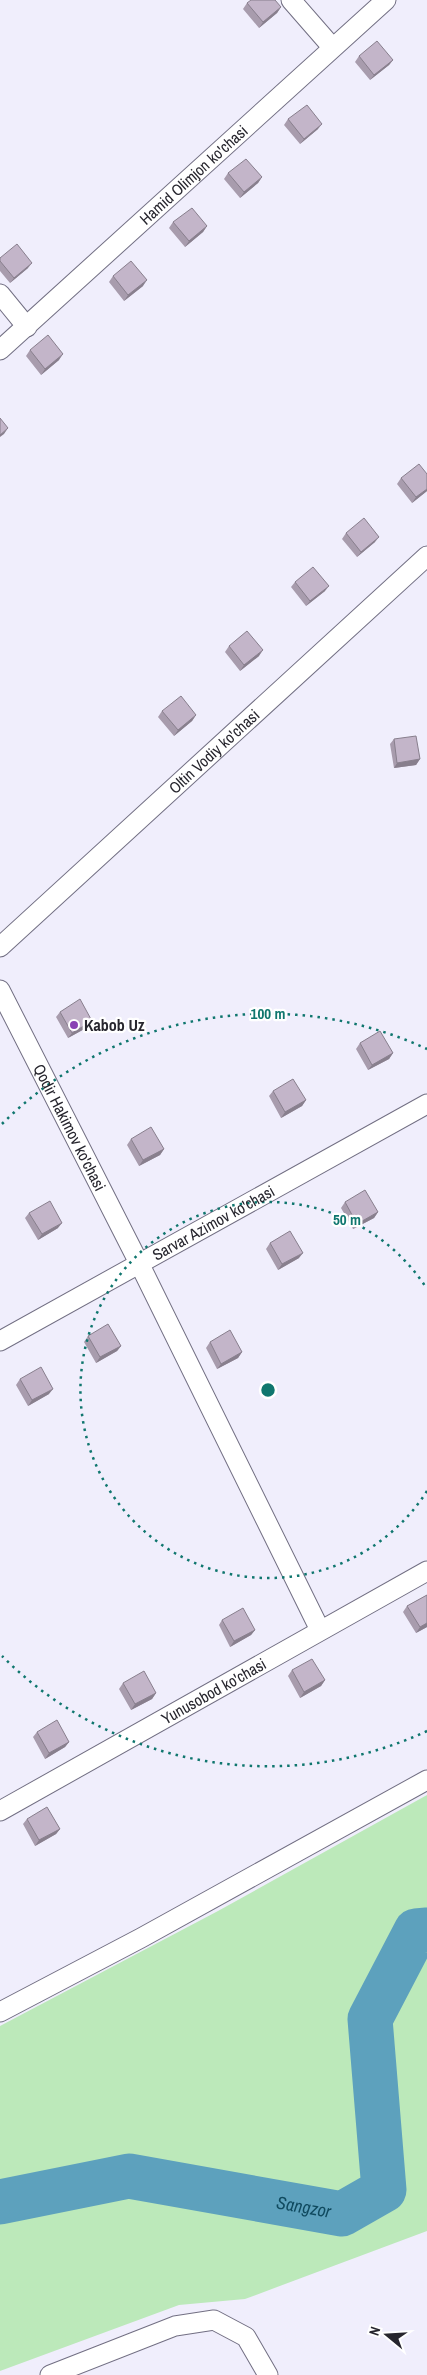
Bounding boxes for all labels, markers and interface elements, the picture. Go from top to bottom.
street label: Hamid Olimjon ko'chasi [134,120,252,230]
street label: Oltin Vodiy ko'chasi [164,704,264,798]
text: 100 m [251,1003,285,1024]
place label: Kabob Uz [84,1014,145,1036]
marker: Kabob Uz [68,1019,80,1031]
street label: Qodir Hakimov ko'chasi [28,1060,111,1194]
street label: Sarvar Azimov ko'chasi [148,1180,278,1265]
text: 50 m [333,1209,361,1230]
centre of rings [259,1381,277,1399]
street label: Yunusobod ko'chasi [157,1653,270,1729]
water label: Sangzor [274,2190,334,2224]
north arrow [362,2310,412,2360]
text: N [365,2324,384,2338]

